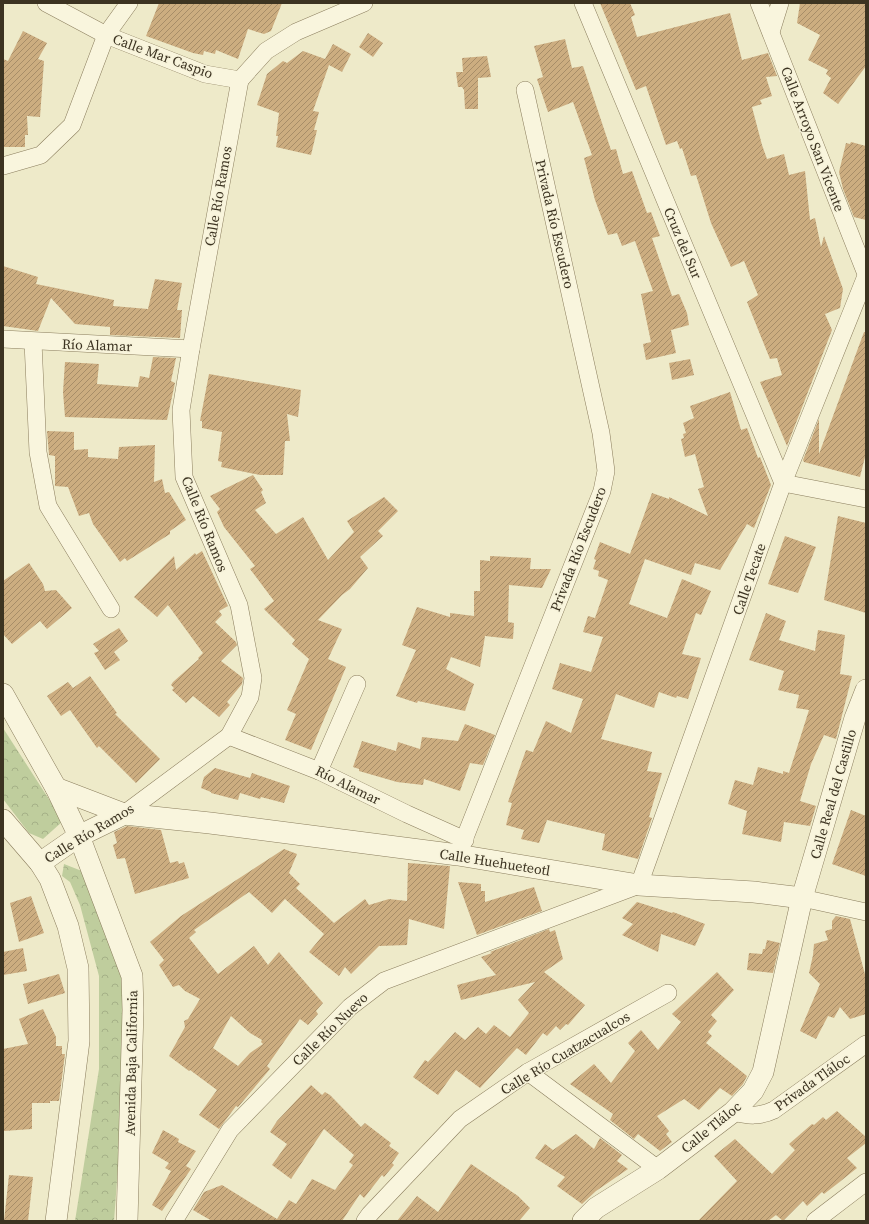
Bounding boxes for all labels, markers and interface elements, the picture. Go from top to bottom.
street label: Calle Mar Caspio [110,29,216,83]
street label: Calle Arroyo San Vicente [776,64,850,214]
street label: Calle Río Ramos [199,144,237,248]
street label: Privada Río Escudero [530,157,580,291]
street label: Cruz del Sur [659,204,707,282]
street label: Río Alamar [62,334,133,356]
street label: Calle Río Ramos [177,473,233,575]
street label: Privada Río Escudero [545,483,611,614]
street label: Calle Tecate [727,540,771,618]
street label: Calle Real del Castillo [805,726,861,861]
street label: Río Alamar [312,761,384,809]
street label: Calle Río Ramos [40,798,138,868]
street label: Calle Huehueteotl [438,843,552,881]
street label: Calle Río Nuevo [288,987,373,1070]
street label: Avenida Baja California [120,989,142,1136]
street label: Calle Río Cuatzacualcos [496,1006,634,1100]
street label: Privada Tláloc [770,1048,854,1115]
street label: Calle Tláloc [676,1096,746,1158]

